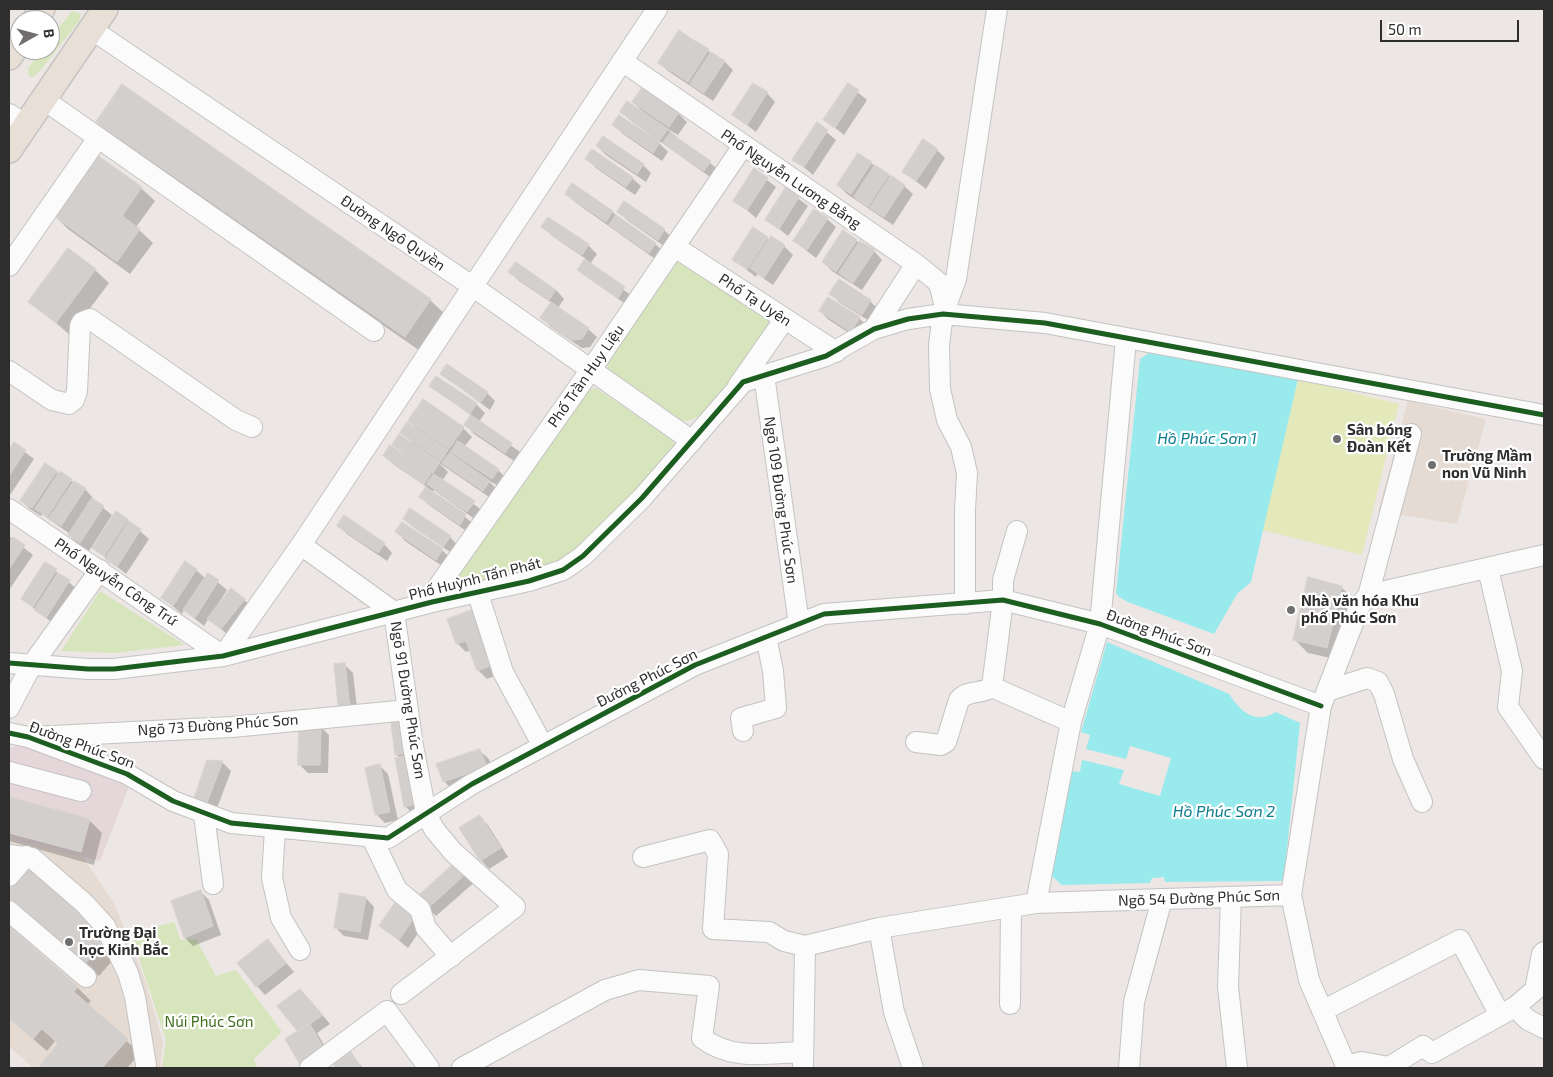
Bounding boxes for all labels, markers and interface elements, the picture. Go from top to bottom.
north arrow [10,10,60,60]
scale bar [1383,10,1522,42]
text: 50 m [1388,20,1422,38]
text: B [40,28,58,39]
street label: Phố Nguyễn Lương Bằng [717,125,865,233]
street label: Đường Ngô Quyền [337,191,449,275]
street label: Phố Tạ Uyên [715,270,795,330]
street label: Phố Trần Huy Liệu [544,321,628,431]
street label: Ngõ 109 Đường Phúc Sơn [760,415,802,585]
place label: Sân bóng Đoàn Kết [1347,421,1412,456]
water label: Hồ Phúc Sơn 1 [1157,429,1257,449]
marker: Sân bóng Đoàn Kết [1331,433,1343,445]
place label: Trường Mầm non Vũ Ninh [1442,447,1532,482]
marker: Trường Mầm non Vũ Ninh [1426,459,1438,471]
street label: Phố Nguyễn Công Trứ [51,534,181,630]
street label: Phố Huỳnh Tấn Phát [407,554,543,604]
place label: Nhà văn hóa Khu phố Phúc Sơn [1301,592,1419,627]
marker: Nhà văn hóa Khu phố Phúc Sơn [1285,604,1297,616]
street label: Đường Phúc Sơn [1104,606,1214,660]
street label: Ngõ 91 Đường Phúc Sơn [387,620,429,780]
street label: Đường Phúc Sơn [594,645,700,711]
street label: Ngõ 73 Đường Phúc Sơn [137,710,299,740]
street label: Đường Phúc Sơn [27,718,137,772]
water label: Hồ Phúc Sơn 2 [1173,802,1275,822]
street label: Ngõ 54 Đường Phúc Sơn [1118,886,1280,910]
place label: Trường Đại học Kinh Bắc [79,924,168,959]
marker: Trường Đại học Kinh Bắc [63,936,75,948]
park label: Núi Phúc Sơn [165,1013,253,1031]

